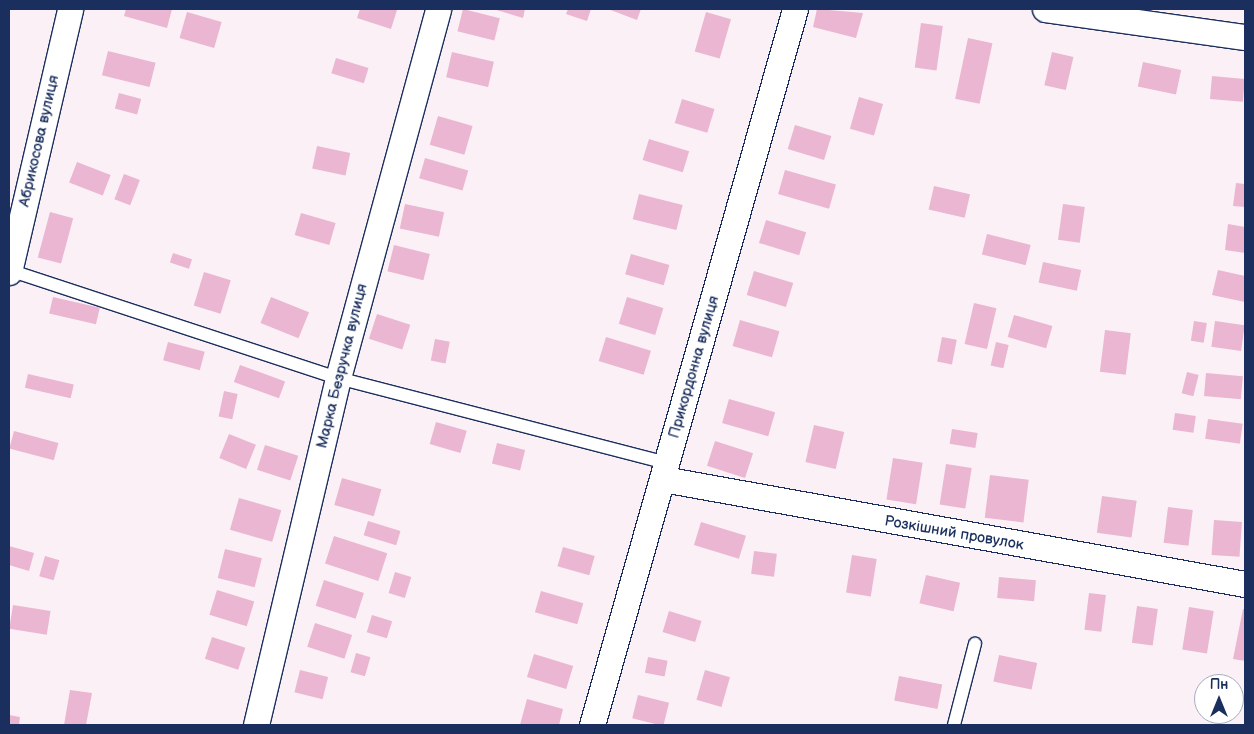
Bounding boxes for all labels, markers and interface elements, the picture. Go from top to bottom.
street label: Абрикосова вулиця [15,73,63,209]
street label: Марка Безручка вулиця [313,282,371,450]
street label: Прикордонна вулиця [665,294,723,440]
street label: Розкішний провулок [883,512,1025,554]
north arrow [1194,674,1244,724]
text: Пн [1210,676,1228,693]

